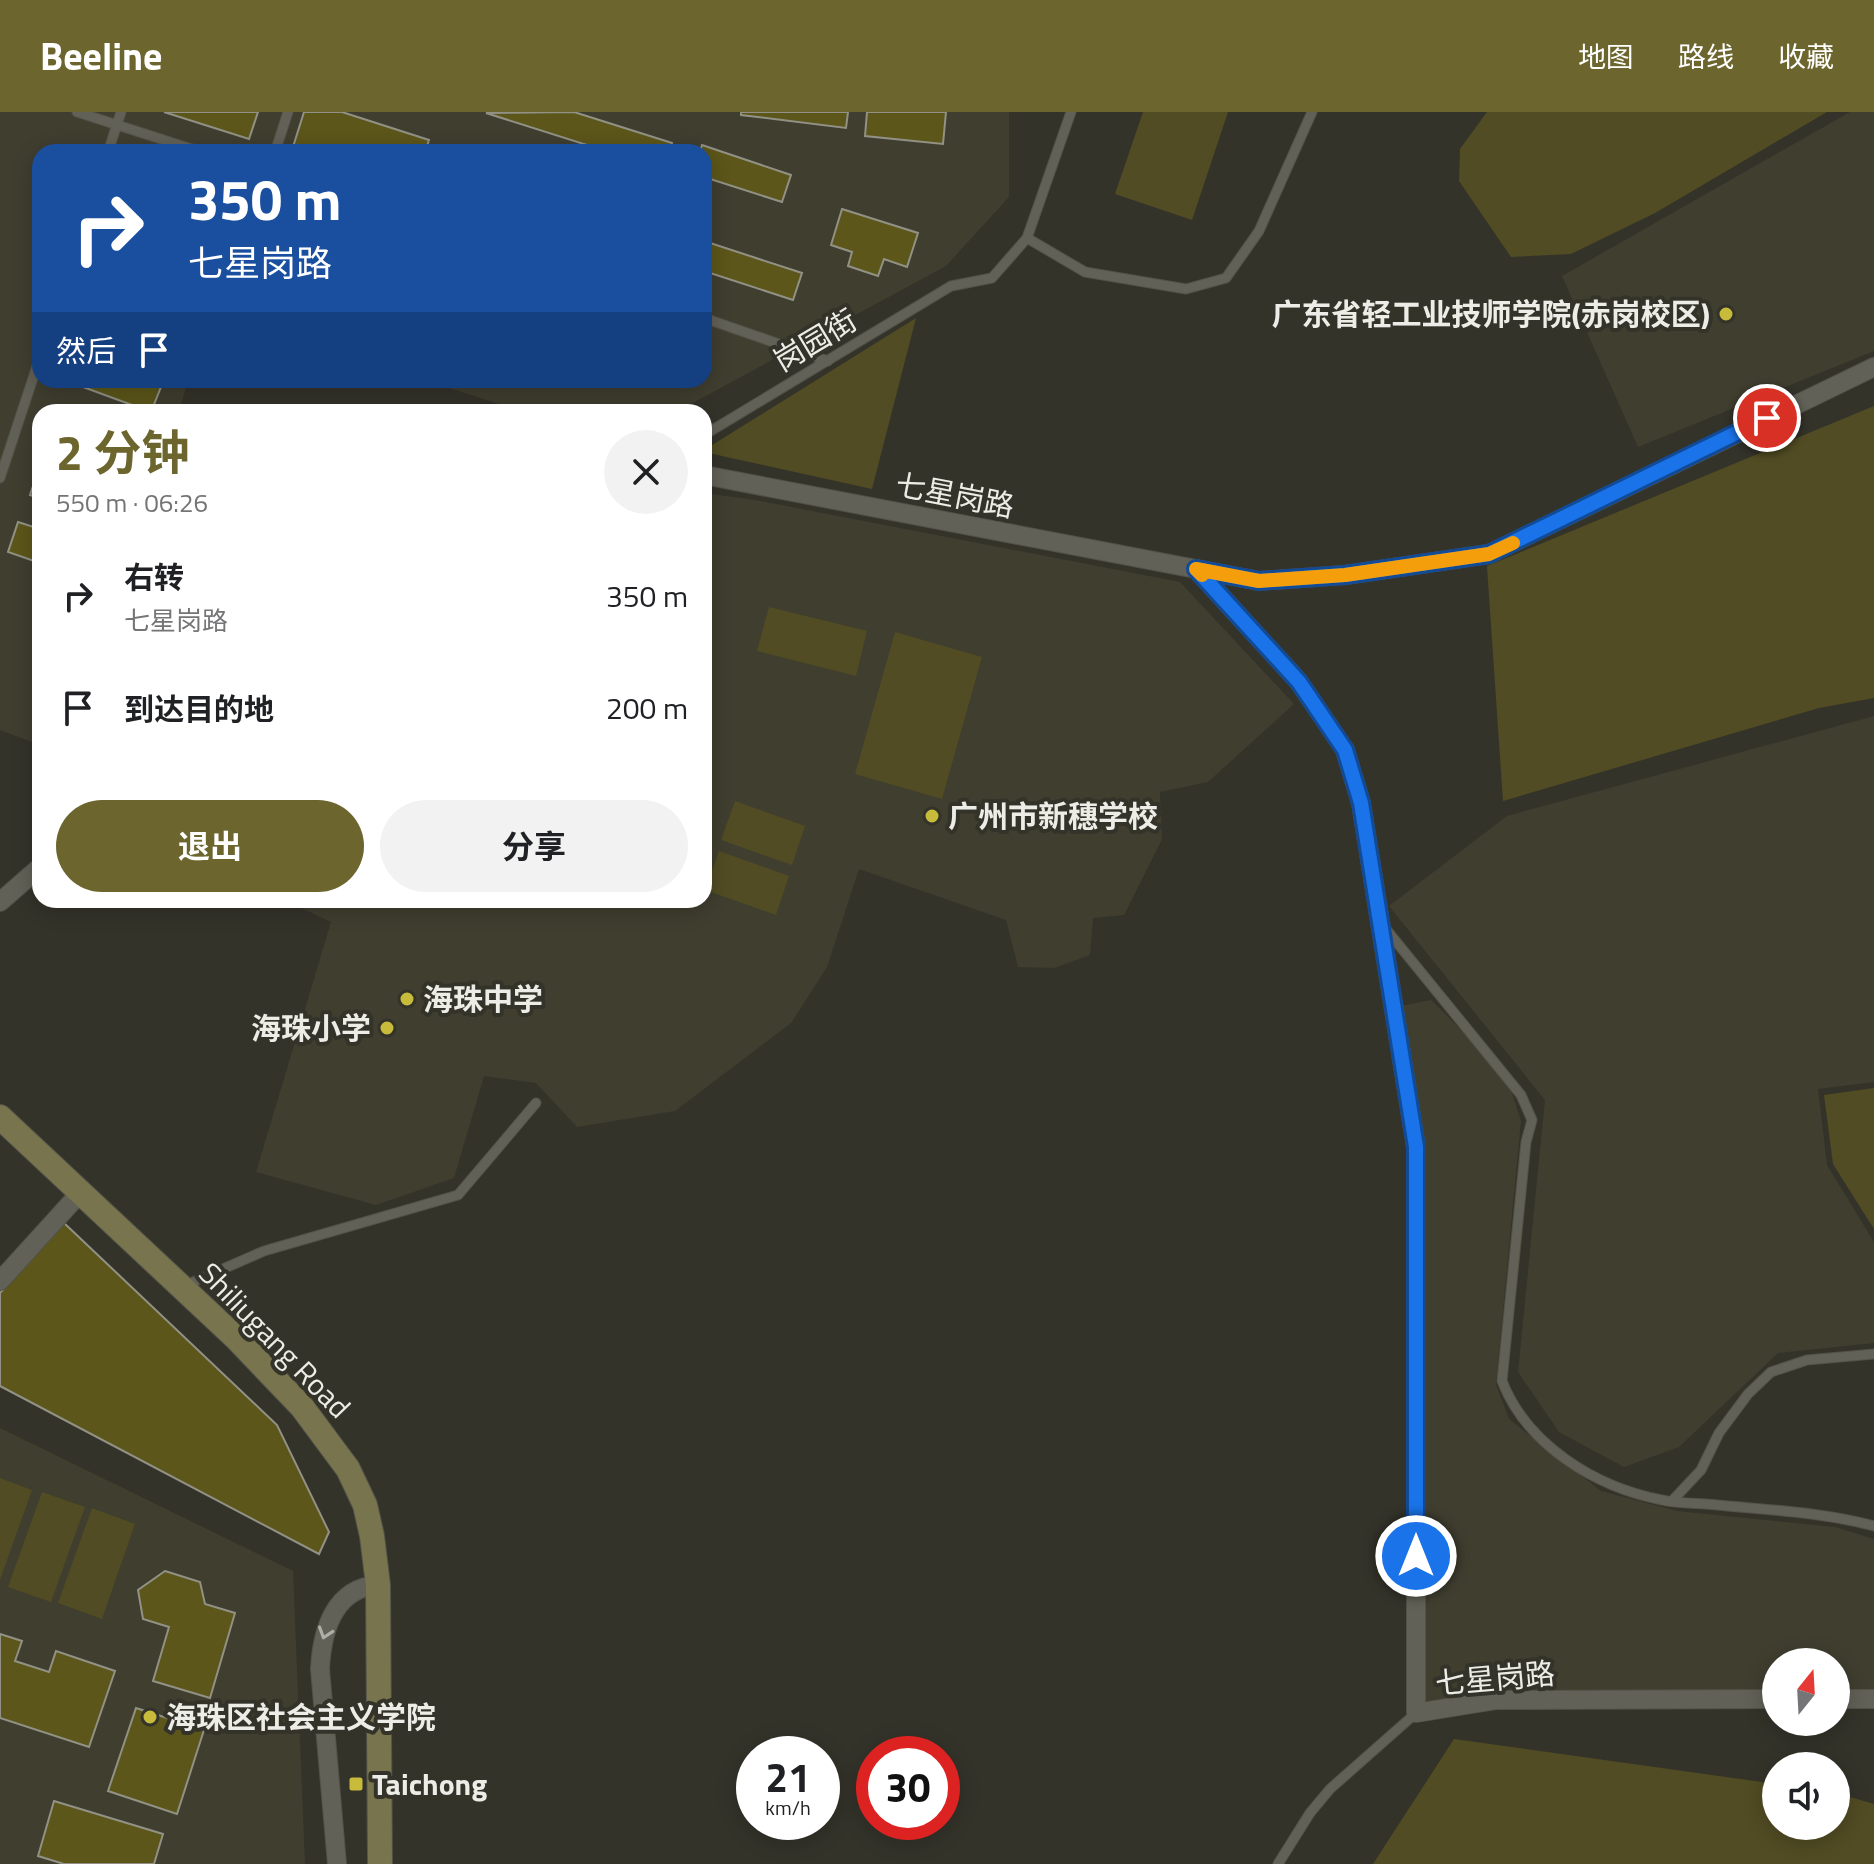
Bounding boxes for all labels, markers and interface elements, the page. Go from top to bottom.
text: Beeline [40,27,162,85]
text: 地图 [1578,35,1634,78]
text: 路线 [1678,35,1734,78]
text: 收藏 [1778,35,1834,78]
text: 350 m [188,157,341,242]
icon: right [56,176,160,280]
text: 七星岗路 [188,235,332,290]
place label: 广东省轻工业技师学院(赤岗校区) [1272,291,1710,337]
street label: 岗园街 [765,297,865,383]
marker: 广东省轻工业技师学院(赤岗校区) [1717,305,1735,323]
text: 然后 [56,328,116,374]
icon: arrive [132,328,176,372]
pin [1733,384,1801,452]
icon: arrive [1745,396,1789,440]
text: 2 分钟 [56,416,189,489]
button: close [604,430,688,514]
street label: 七星岗路 [892,461,1018,529]
text: 550 m · 06:26 [56,483,208,522]
text: 右转 [124,554,184,600]
text: 350 m [606,573,688,619]
icon: right [56,574,100,618]
text: 七星岗路 [124,601,228,640]
text: 200 m [606,685,688,731]
icon: arrive [56,686,100,730]
text: 到达目的地 [124,686,274,732]
place label: 广州市新穗学校 [948,793,1158,839]
button: 退出 [56,800,364,892]
button: 分享 [380,800,688,892]
marker: 广州市新穗学校 [923,807,941,825]
place label: 海珠中学 [423,976,543,1022]
marker: 海珠中学 [398,990,416,1008]
place label: 海珠小学 [251,1005,371,1051]
marker: 海珠小学 [378,1019,396,1037]
street label: Shiliugang Road [188,1251,362,1429]
position arrow [1374,1514,1458,1598]
one-way arrow [319,1626,335,1640]
north arrow [1762,1648,1850,1736]
map controls [1762,1648,1850,1840]
street label: 七星岗路 [1433,1650,1557,1706]
place label: 海珠区社会主义学院 [166,1694,436,1740]
marker: 海珠区社会主义学院 [141,1708,159,1726]
speed limit sign: 30 [856,1736,960,1840]
text: 21 [766,1747,810,1808]
button: sound [1762,1752,1850,1840]
place label: Taichong [372,1761,487,1807]
marker: Taichong [347,1775,365,1793]
text: km/h [765,1792,811,1823]

